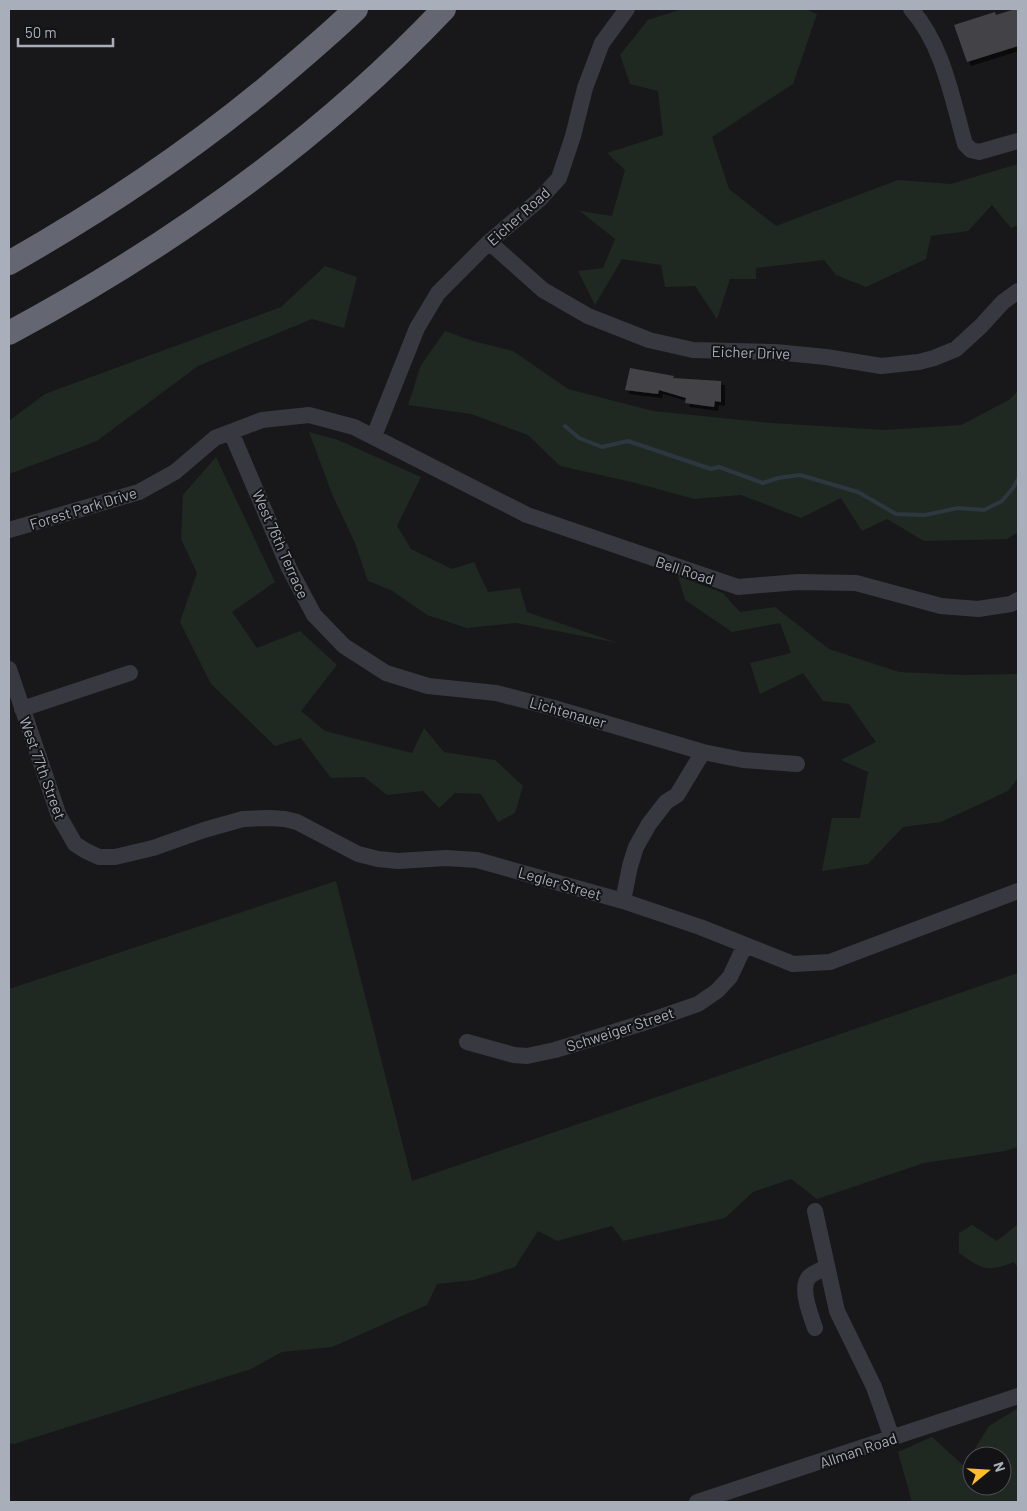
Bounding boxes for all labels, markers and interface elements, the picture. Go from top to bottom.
scale bar [18,15,112,47]
text: 50 m [25,23,57,41]
street label: Eicher Road [483,183,553,249]
street label: Eicher Drive [711,342,791,362]
street label: Forest Park Drive [27,483,139,533]
street label: West 76th Terrace [249,487,313,601]
street label: Bell Road [653,552,717,588]
street label: Lichtenauer [528,692,609,732]
street label: West 77th Street [16,714,70,822]
street label: Legler Street [516,863,604,903]
street label: Schweiger Street [564,1003,676,1055]
street label: Allman Road [817,1428,899,1472]
north arrow [962,1446,1012,1496]
text: N [990,1460,1009,1474]

